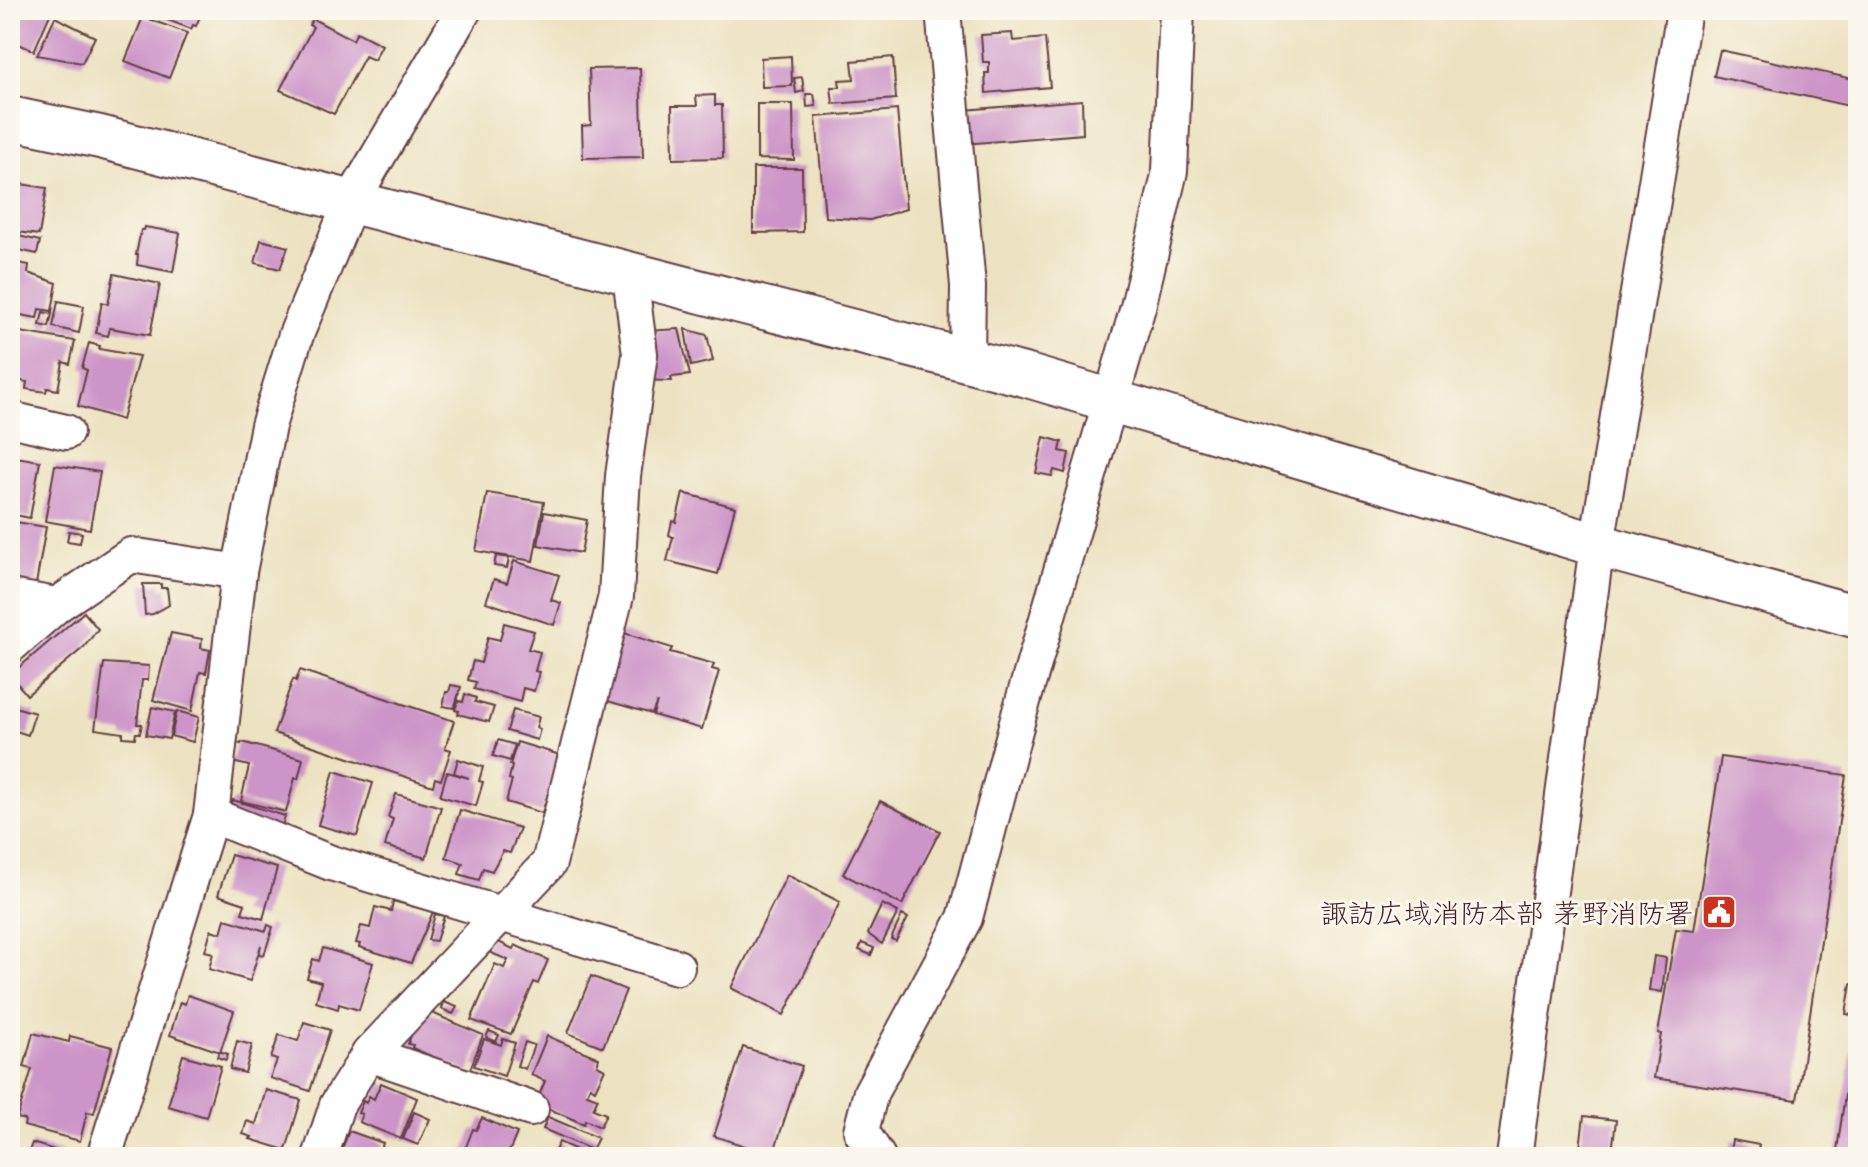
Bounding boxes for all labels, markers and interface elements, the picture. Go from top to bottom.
public building icon: 諏訪広域消防本部 茅野消防署 [1700,893,1738,931]
place label: 諏訪広域消防本部 茅野消防署 [1320,894,1693,930]

